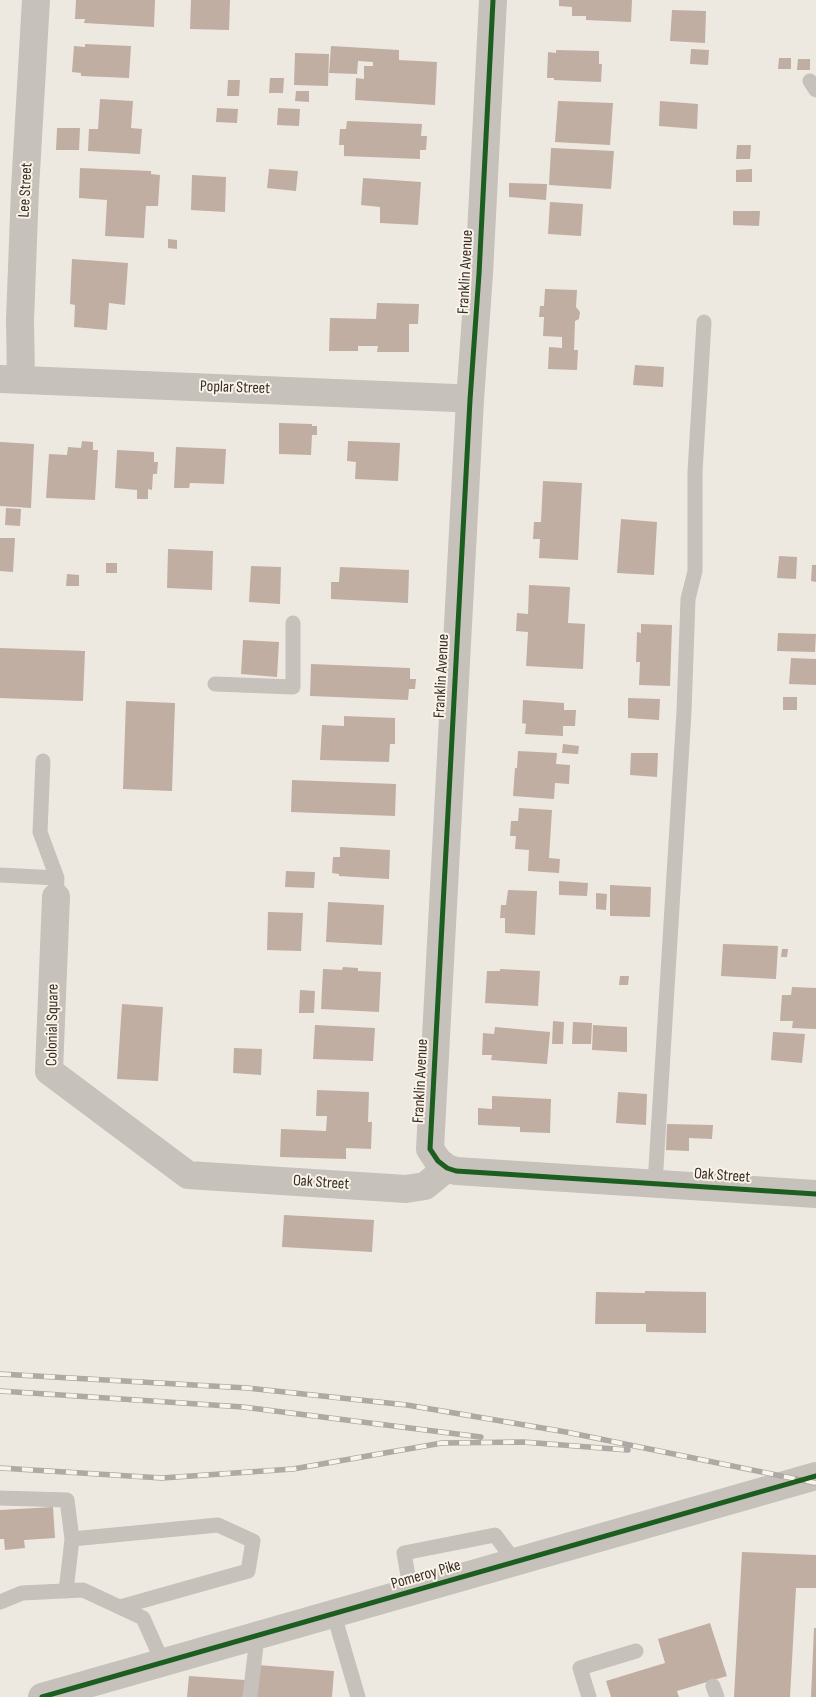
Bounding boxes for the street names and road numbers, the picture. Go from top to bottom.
street label: Lee Street [15,162,37,218]
street label: Franklin Avenue [454,229,478,315]
street label: Poplar Street [200,377,270,399]
street label: Franklin Avenue [430,633,454,719]
street label: Colonial Square [43,984,63,1066]
street label: Franklin Avenue [409,1038,433,1124]
street label: Oak Street [693,1164,751,1188]
street label: Oak Street [292,1171,350,1195]
street label: Pomeroy Pike [389,1556,463,1594]

